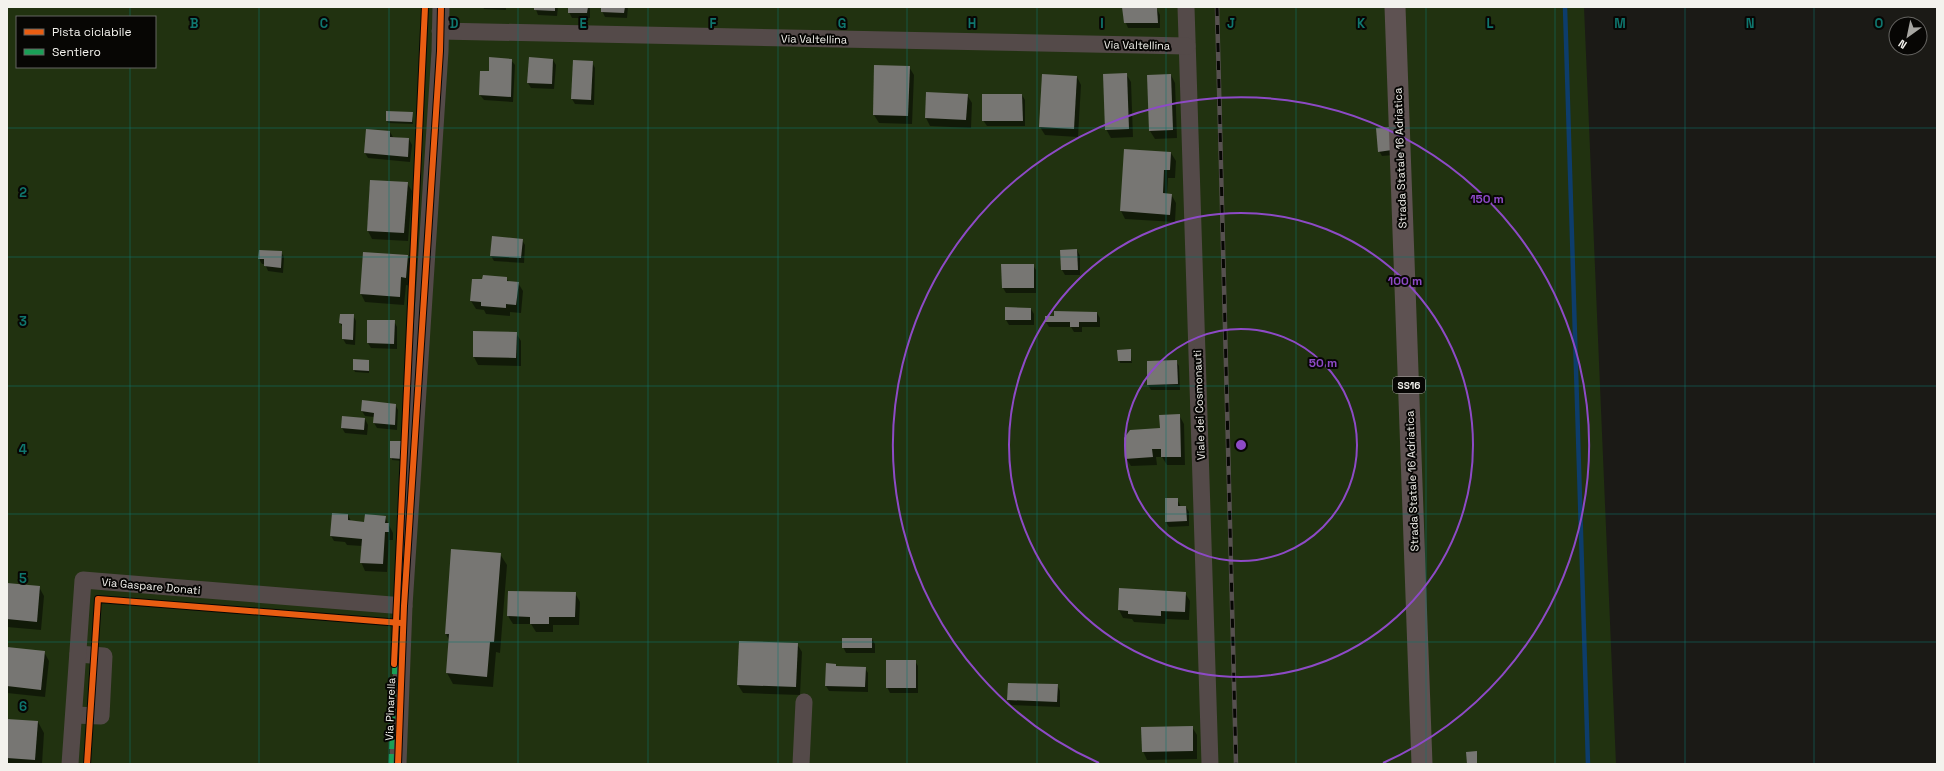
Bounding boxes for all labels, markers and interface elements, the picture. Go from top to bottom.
text: B [190,15,199,32]
text: C [320,15,328,32]
text: D [450,15,459,32]
text: E [579,15,587,32]
text: F [710,15,717,32]
text: G [838,15,846,32]
text: H [968,15,976,32]
text: I [1100,15,1104,32]
text: J [1227,15,1235,32]
text: K [1357,15,1366,32]
text: L [1486,15,1494,32]
text: M [1614,15,1626,32]
text: N [1746,15,1754,32]
text: O [1875,15,1884,32]
legend [16,16,156,68]
north arrow [1888,16,1928,56]
text: Pista ciclabile [52,24,132,40]
street label: Via Valtellina [781,31,848,47]
street label: Via Valtellina [1104,37,1171,53]
text: N [1896,37,1909,52]
text: Sentiero [52,44,101,60]
street label: Strada Statale 16 Adriatica [1391,87,1409,229]
text: 2 [19,184,27,201]
text: 150 m [1470,191,1504,207]
text: 100 m [1388,273,1422,289]
text: 3 [19,313,27,330]
street label: Viale dei Cosmonauti [1190,349,1208,460]
text: 50 m [1309,355,1337,371]
road number: SS16 [1393,377,1425,393]
street label: Strada Statale 16 Adriatica [1403,410,1421,552]
centre of rings [1234,438,1248,452]
text: 4 [19,441,27,458]
text: 5 [19,570,27,587]
street label: Via Gaspare Donati [101,575,201,597]
street label: Via Pinarella [382,677,398,741]
text: 6 [19,698,27,715]

